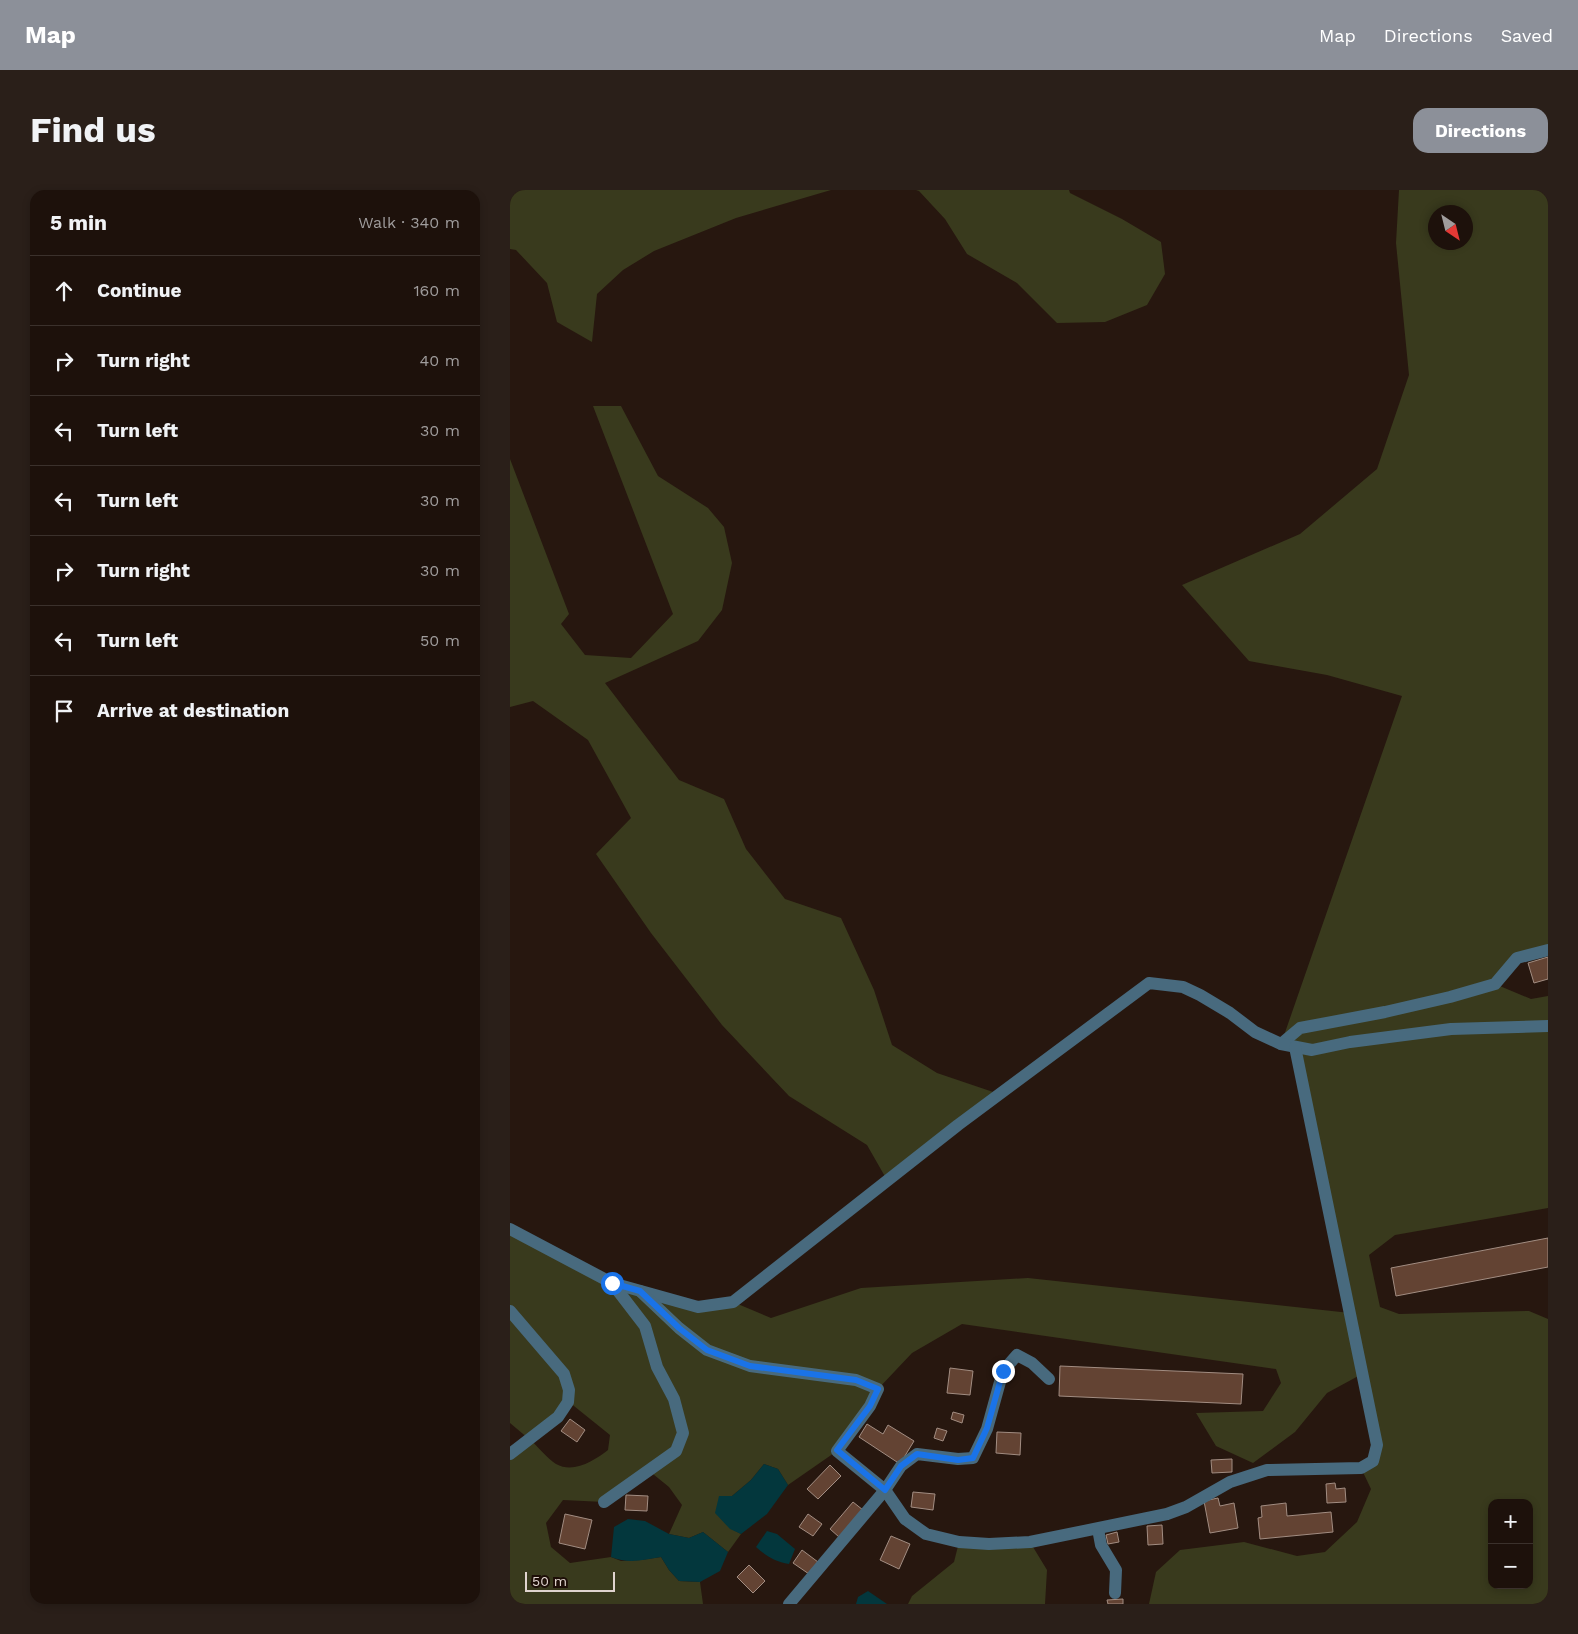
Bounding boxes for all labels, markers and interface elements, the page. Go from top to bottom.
text: Map [25,21,76,49]
text: Map [1319,25,1356,46]
text: Directions [1384,25,1473,46]
text: Saved [1501,25,1553,46]
button: Directions [1413,108,1548,153]
text: Find us [30,109,156,151]
north arrow [1428,205,1473,250]
text: 5 min [50,210,107,235]
text: Walk · 340 m [358,213,460,232]
icon: ahead [50,277,78,305]
text: Continue [97,279,181,302]
text: 160 m [413,281,460,300]
icon: right [50,347,78,375]
text: Turn right [97,349,190,372]
text: 40 m [420,351,460,370]
icon: left [50,417,78,445]
text: Turn left [97,419,178,442]
text: 30 m [420,421,460,440]
icon: left [50,487,78,515]
text: Turn left [97,489,178,512]
text: 30 m [420,491,460,510]
icon: right [50,557,78,585]
text: Turn right [97,559,190,582]
text: 30 m [420,561,460,580]
icon: left [50,627,78,655]
text: Turn left [97,629,178,652]
text: 50 m [420,631,460,650]
icon: arrive [50,697,78,725]
text: Arrive at destination [97,699,289,722]
route start [601,1272,624,1295]
route end [992,1360,1015,1383]
map controls [1488,1499,1533,1589]
button: + [1488,1499,1533,1544]
button: − [1488,1544,1533,1589]
scale bar [525,1569,615,1592]
text: 50 m [532,1573,567,1589]

